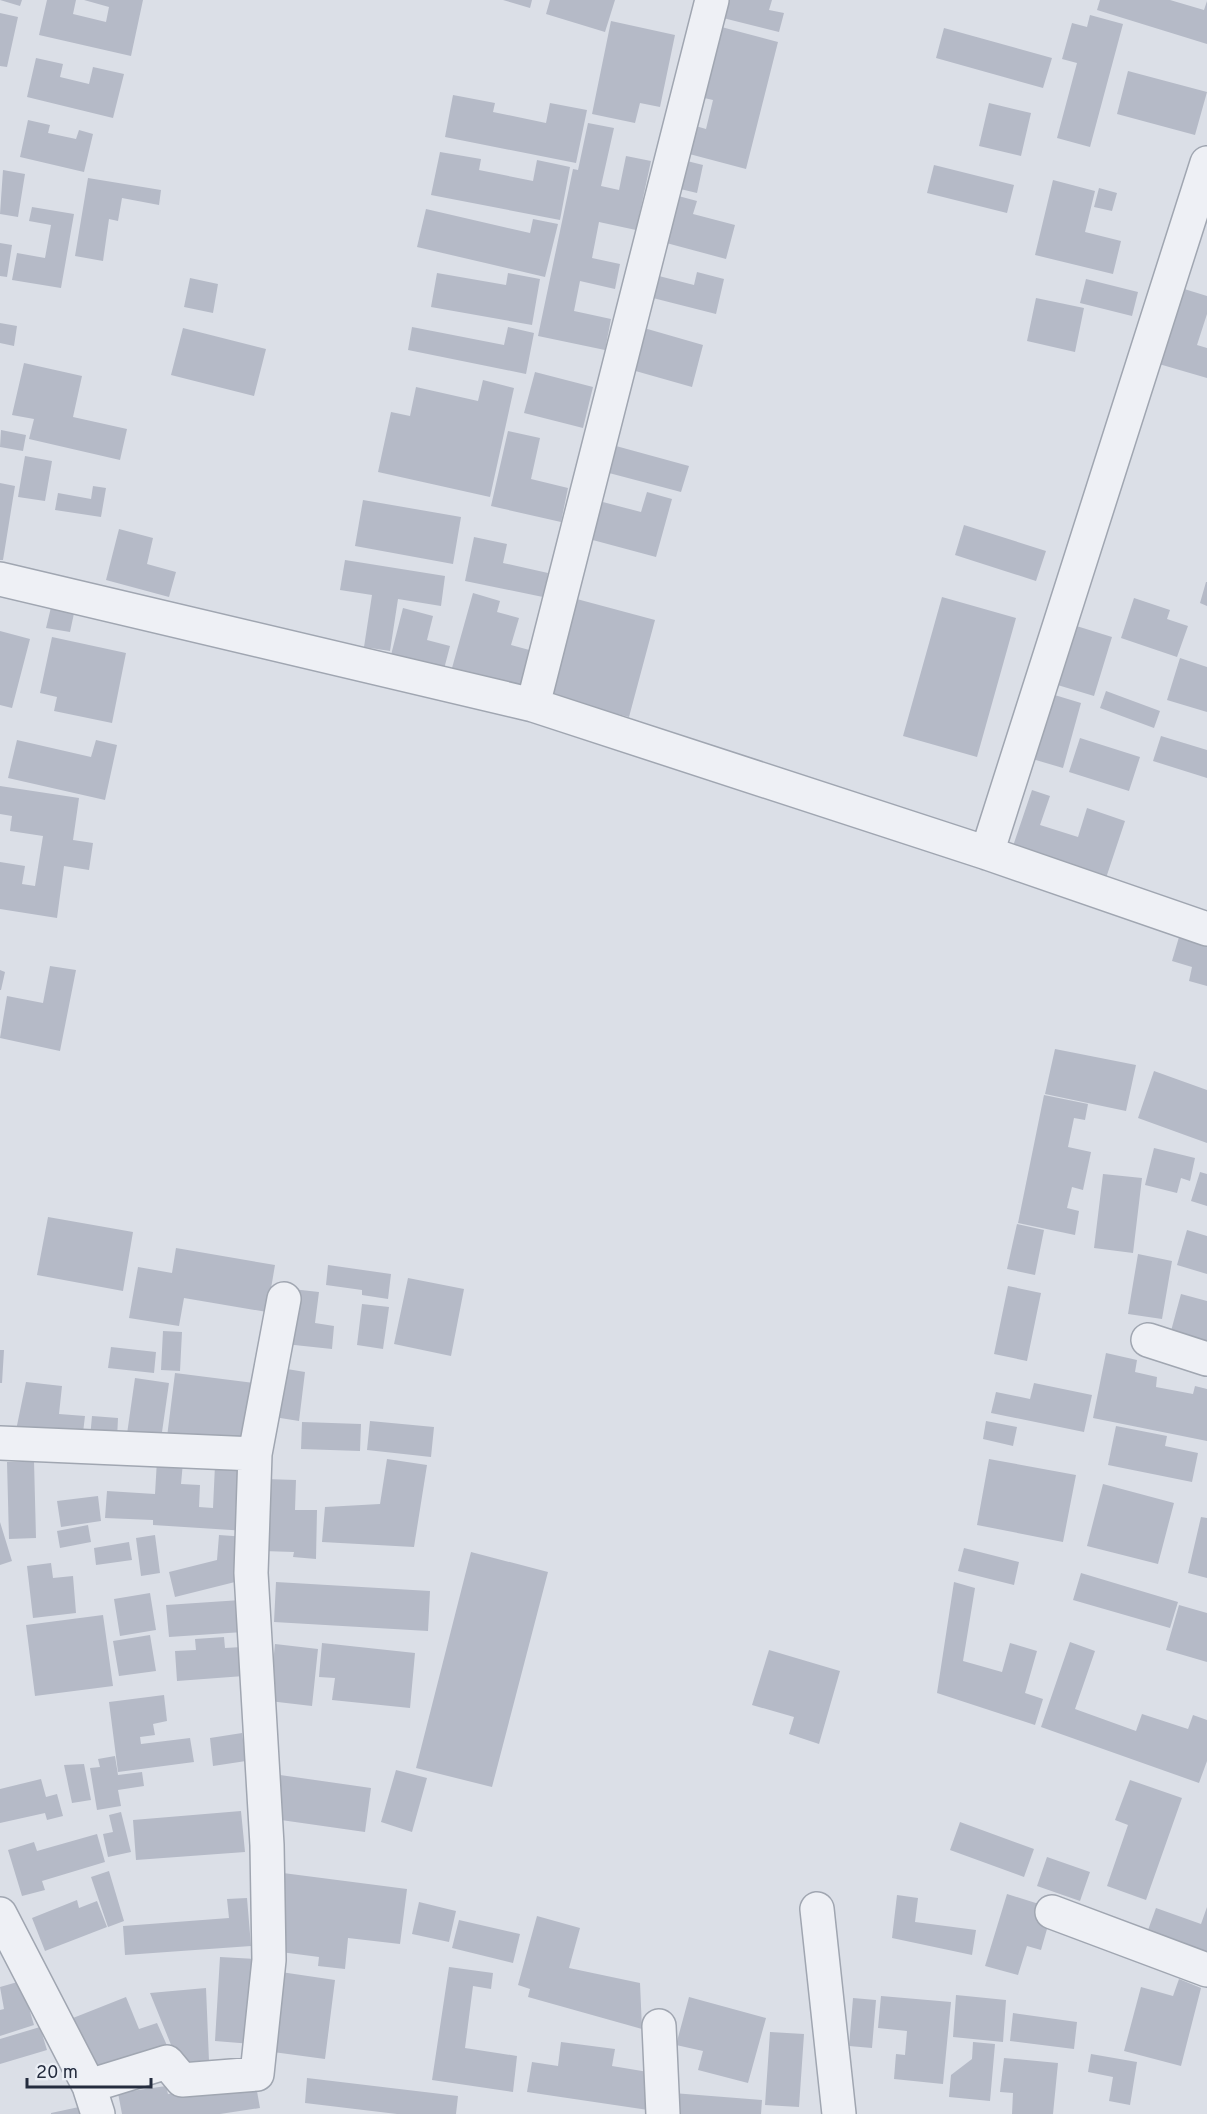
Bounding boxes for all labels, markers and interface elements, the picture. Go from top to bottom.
scale bar [27,2051,152,2089]
text: 20 m [36,2062,78,2085]

